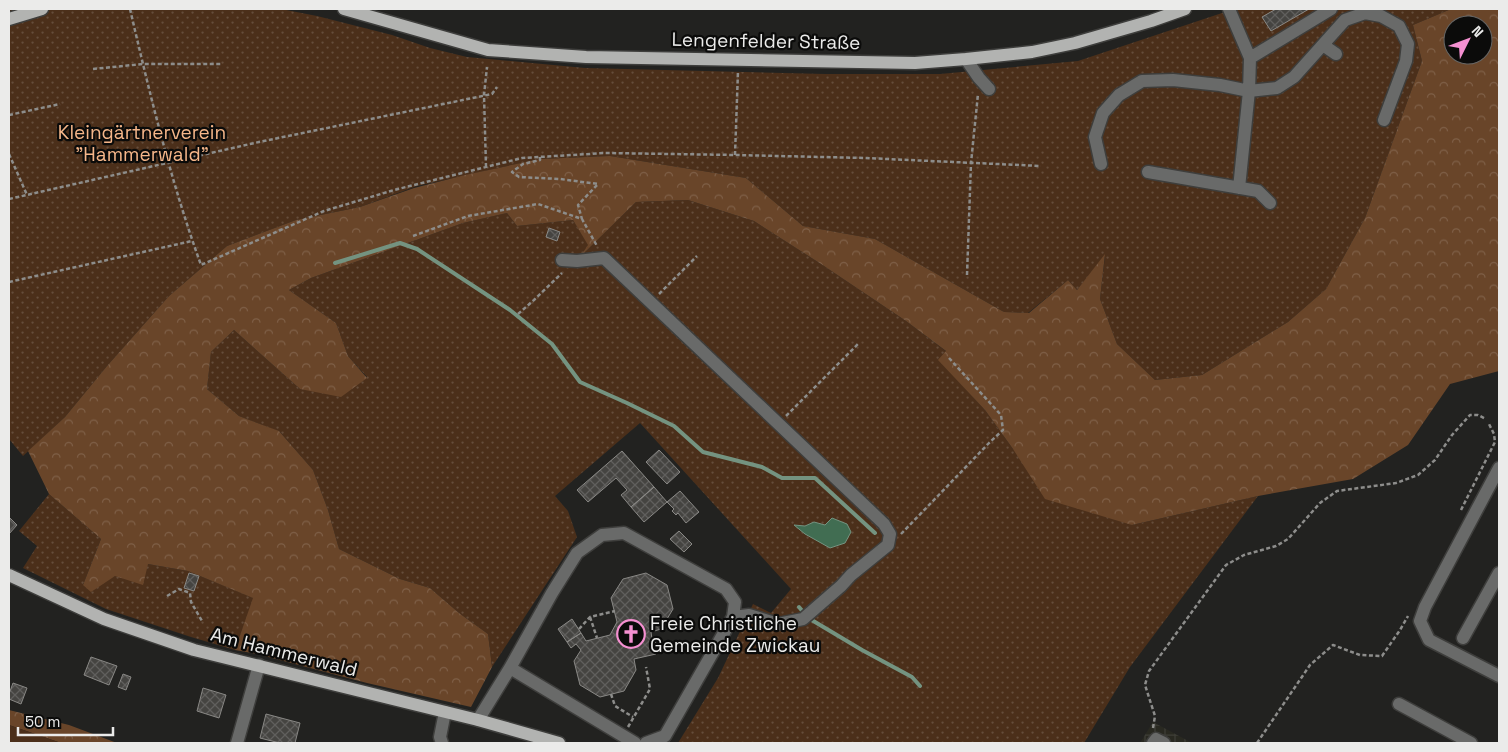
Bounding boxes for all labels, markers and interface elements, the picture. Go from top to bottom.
north arrow [1443,15,1493,65]
text: N [1468,22,1487,41]
street label: Lengenfelder Straße [671,27,861,55]
park label: Kleingärtnerverein "Hammerwald" [58,120,226,167]
place label: Freie Christliche Gemeinde Zwickau [650,611,820,658]
church icon: Freie Christliche Gemeinde Zwickau [616,619,646,649]
street label: Am Hammerwald [208,622,360,682]
scale bar [18,704,112,736]
text: 50 m [25,712,60,731]

